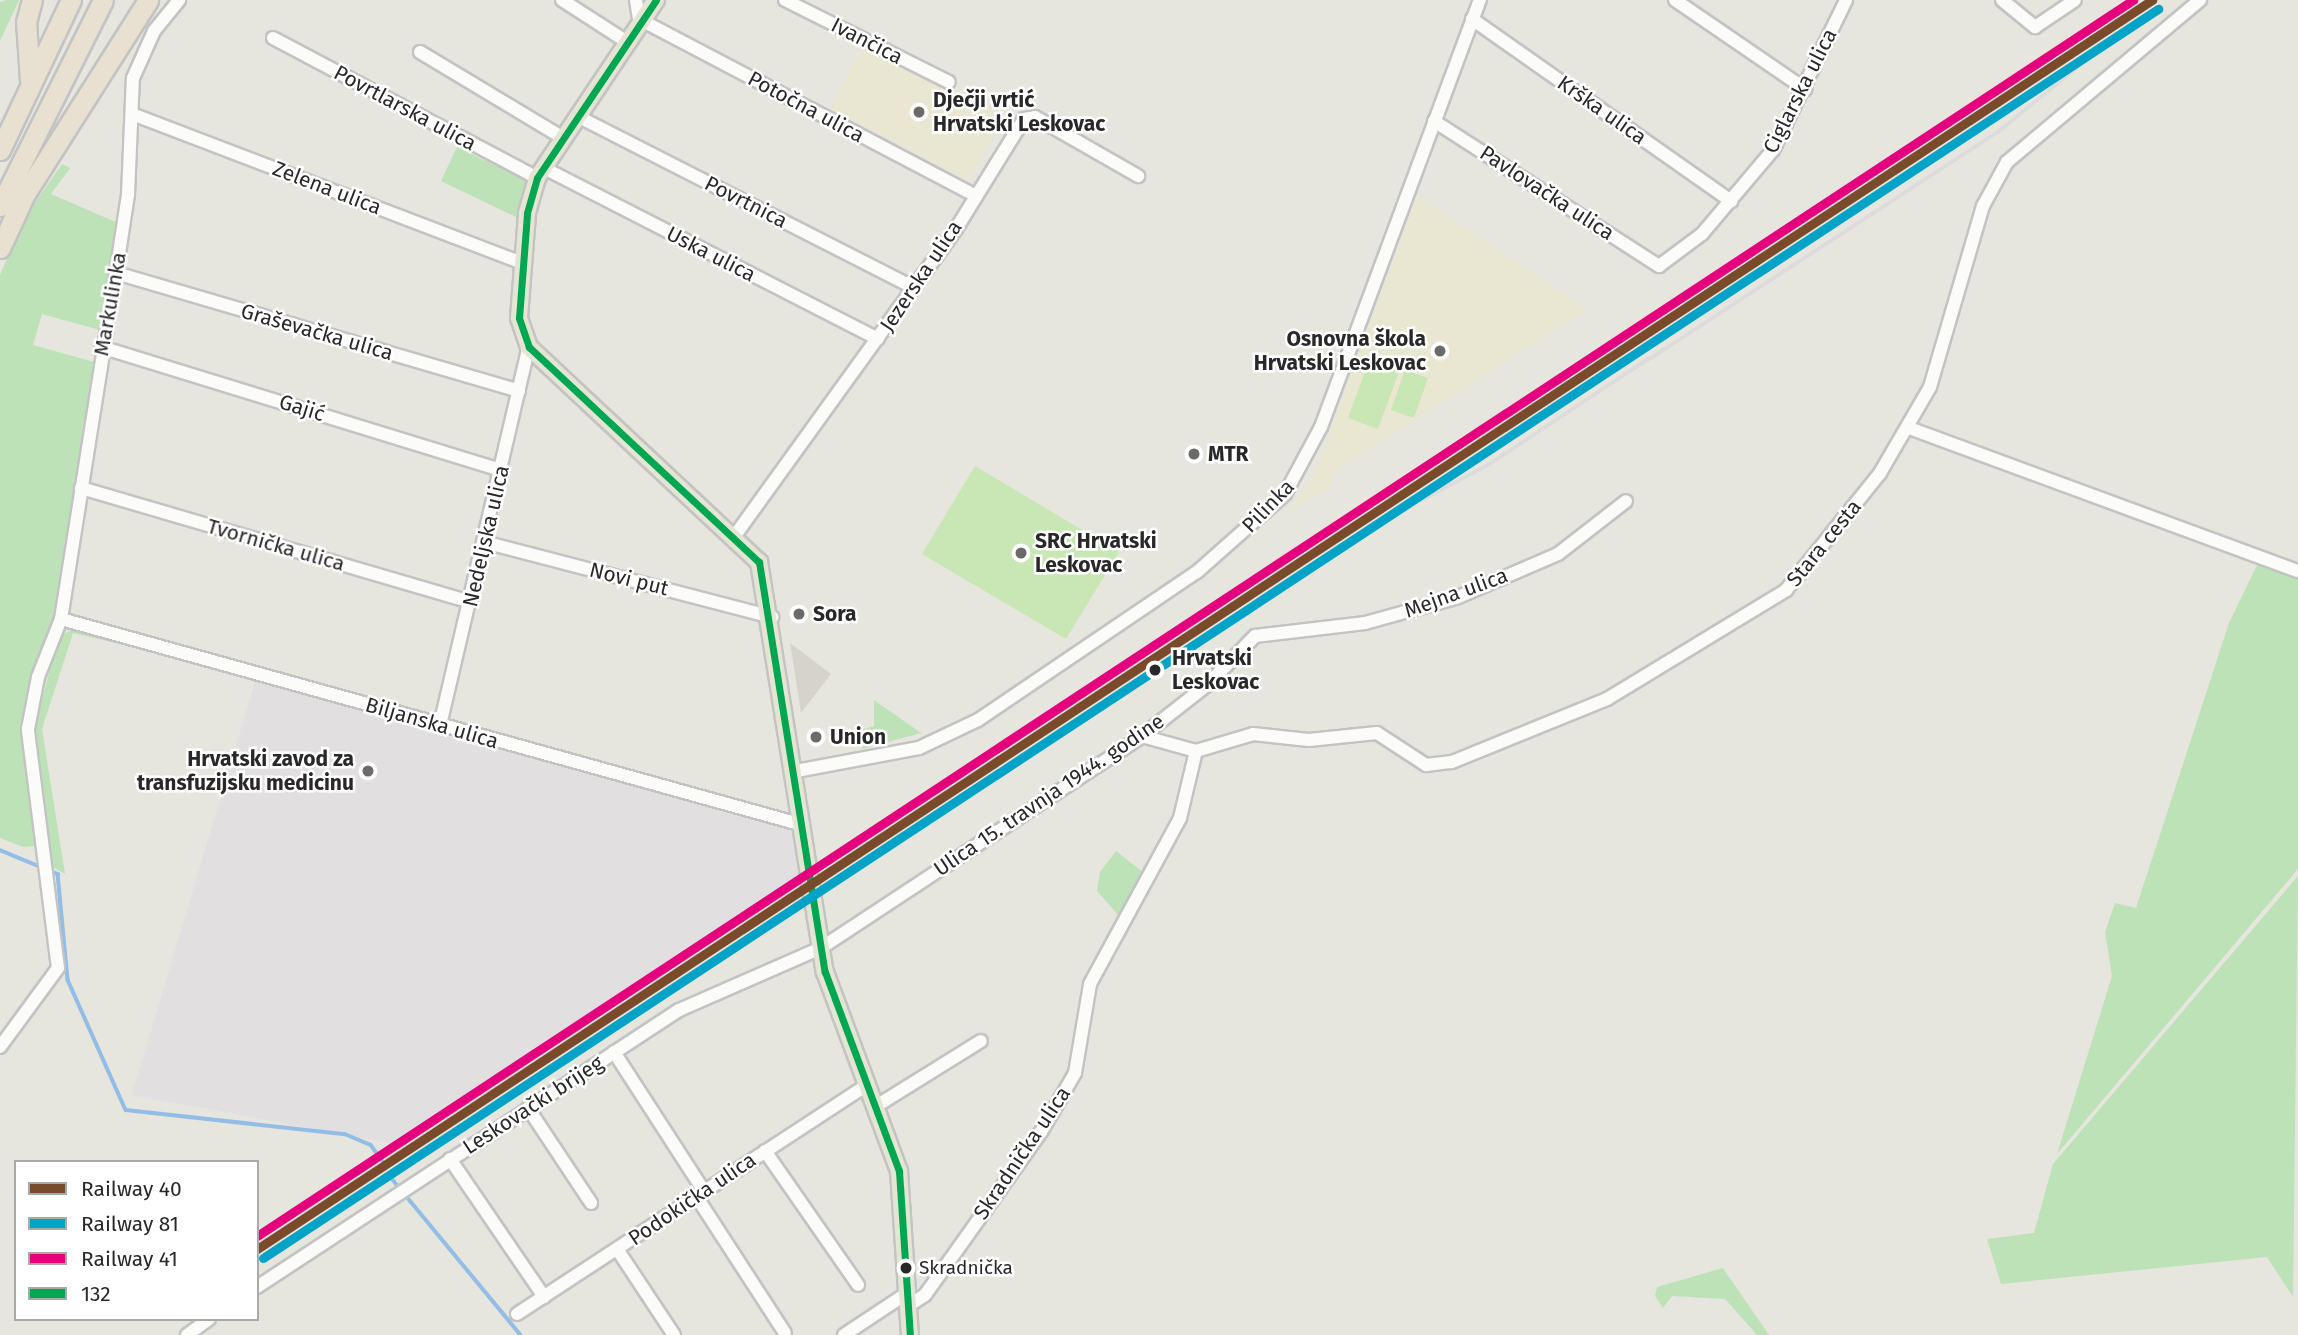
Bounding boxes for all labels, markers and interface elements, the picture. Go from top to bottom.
street label: Ivančica [827,12,907,70]
street label: Ciglarska ulica [1758,24,1842,158]
street label: Povrtlarska ulica [330,60,480,156]
street label: Potočna ulica [743,66,869,148]
street label: Krška ulica [1553,70,1651,150]
place label: Dječji vrtić Hrvatski Leskovac [933,87,1105,137]
marker: Dječji vrtić Hrvatski Leskovac [911,104,927,120]
street label: Pavlovačka ulica [1475,140,1619,246]
street label: Zelena ulica [269,156,385,220]
street label: Povrtnica [701,171,791,233]
street label: Jezerska ulica [875,216,967,336]
street label: Uska ulica [662,221,760,287]
street label: Markulinka [88,250,132,358]
street label: Graševačka ulica [238,298,396,366]
place label: Osnovna škola Hrvatski Leskovac [1254,326,1426,376]
marker: Osnovna škola Hrvatski Leskovac [1432,343,1448,359]
street label: Gajić [276,389,328,427]
place label: MTR [1208,441,1248,467]
marker: MTR [1186,446,1202,462]
street label: Nedeljska ulica [457,463,515,609]
street label: Pilinka [1237,474,1299,538]
street label: Stara cesta [1781,495,1867,591]
street label: Tvornička ulica [204,513,348,577]
place label: SRC Hrvatski Leskovac [1035,528,1157,578]
marker: SRC Hrvatski Leskovac [1013,545,1029,561]
street label: Novi put [587,557,671,601]
street label: Mejna ulica [1401,563,1511,623]
place label: Sora [813,601,856,627]
marker: Sora [791,606,807,622]
place label: Hrvatski Leskovac [1172,645,1259,695]
marker: Hrvatski Leskovac [1144,659,1166,681]
street label: Biljanska ulica [363,692,501,754]
street label: Ulica 15. travnja 1944. godine [929,708,1169,882]
place label: Union [830,724,886,750]
marker: Union [808,729,824,745]
place label: Hrvatski zavod za transfuzijsku medicinu [137,746,354,796]
marker: Hrvatski zavod za transfuzijsku medicinu [360,763,376,779]
street label: Leskovački brijeg [458,1050,608,1160]
street label: Skradnička ulica [968,1082,1076,1224]
street label: Podokička ulica [623,1147,761,1251]
legend [14,1160,259,1321]
text: Railway 40 [81,1176,182,1202]
text: Railway 81 [81,1211,179,1237]
text: Railway 41 [81,1246,178,1272]
place label: Skradnička [919,1257,1013,1279]
marker: Skradnička [899,1261,913,1275]
text: 132 [81,1281,111,1307]

